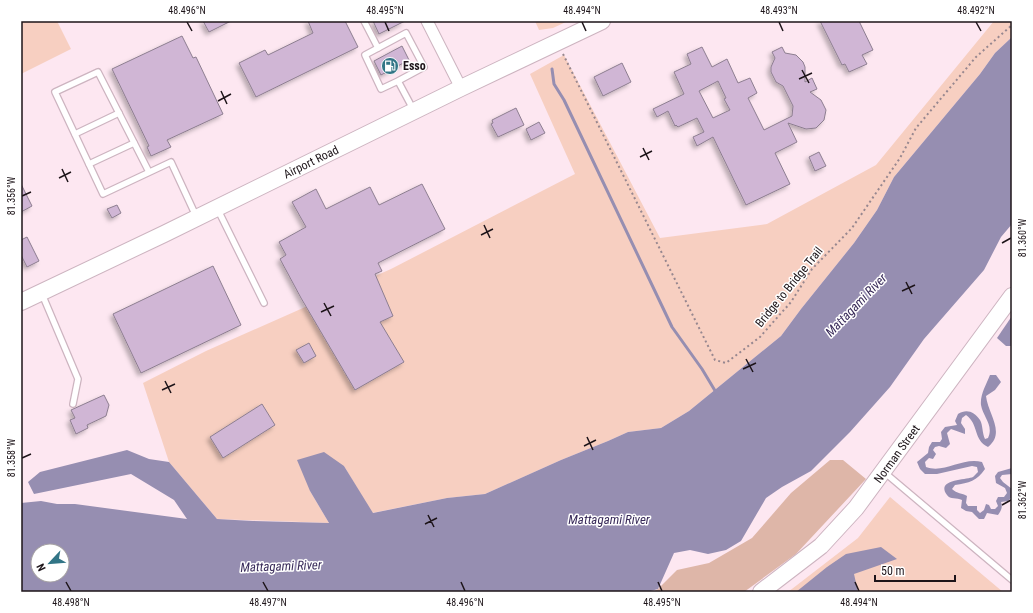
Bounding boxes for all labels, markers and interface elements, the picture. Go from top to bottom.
text: 48.496°N [168,5,206,16]
text: 48.495°N [366,5,404,16]
text: 48.494°N [563,5,601,16]
text: 48.493°N [760,5,798,16]
text: 48.492°N [957,5,995,16]
fuel station icon: Esso [380,56,400,76]
place label: Esso [403,59,426,73]
street label: Airport Road [281,143,341,181]
text: 81.356°W [6,176,17,215]
text: 81.360°W [1017,218,1028,257]
street label: Bridge to Bridge Trail [752,244,826,330]
water label: Mattagami River [822,270,890,339]
street label: Norman Street [871,422,923,486]
text: 81.358°W [6,438,17,477]
text: 81.362°W [1017,480,1028,519]
water label: Mattagami River [568,512,651,527]
north arrow [30,543,70,583]
water label: Mattagami River [240,557,323,575]
scale bar [875,557,955,583]
text: N [34,561,49,573]
text: 50 m [881,564,905,578]
text: 48.498°N [52,597,90,608]
text: 48.497°N [249,597,287,608]
text: 48.496°N [446,597,484,608]
text: 48.495°N [643,597,681,608]
text: 48.494°N [840,597,878,608]

